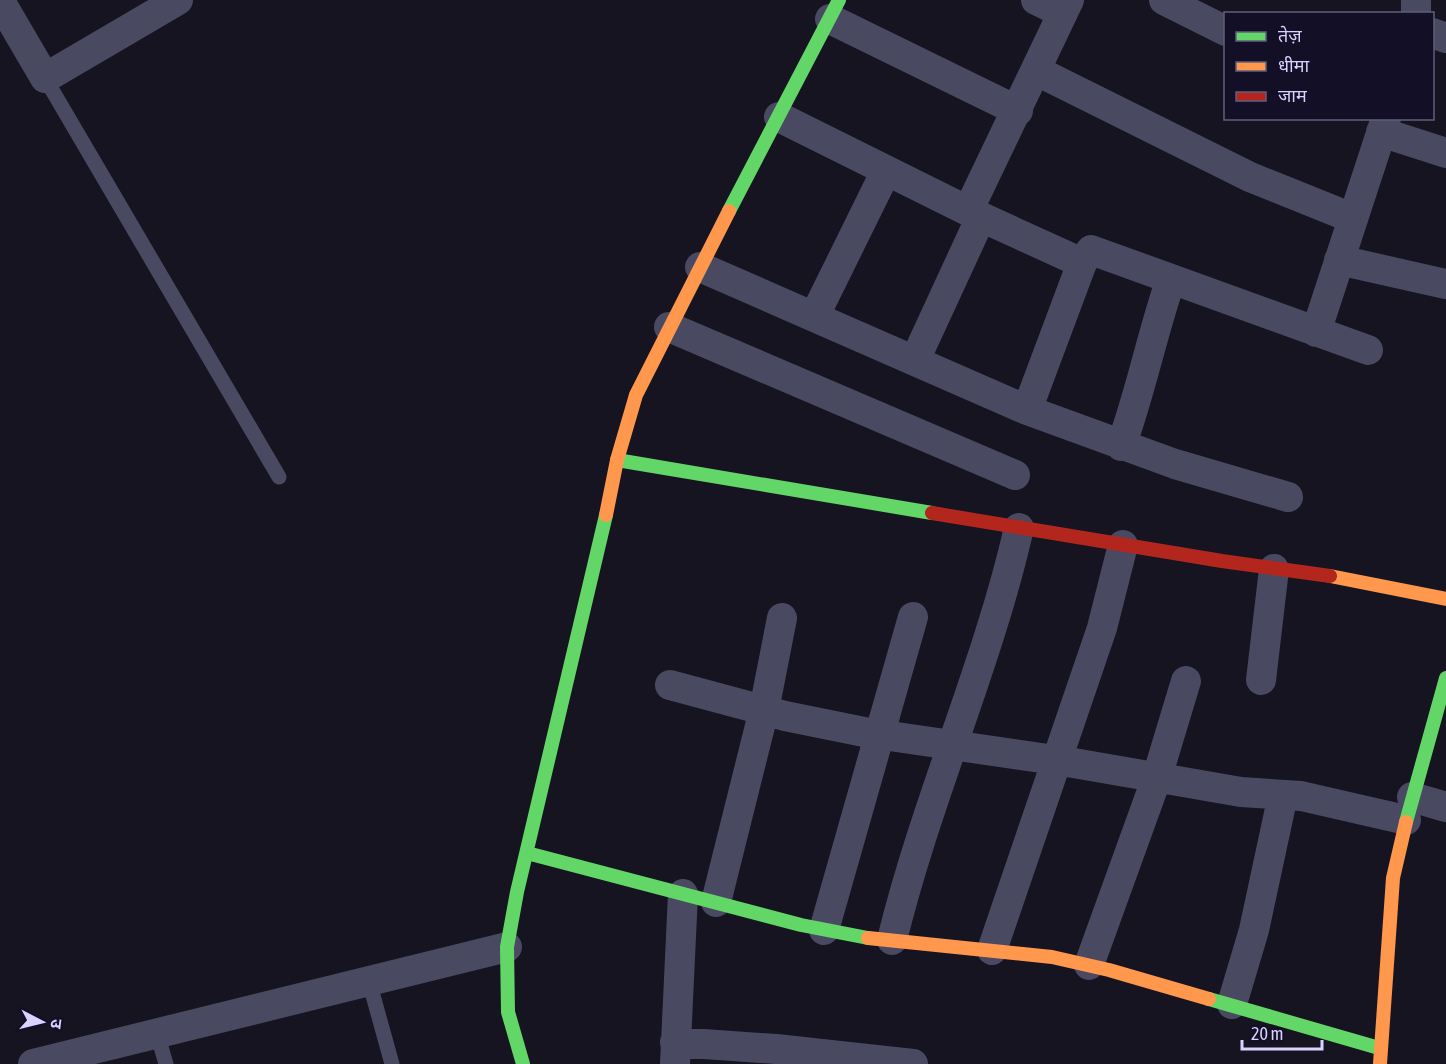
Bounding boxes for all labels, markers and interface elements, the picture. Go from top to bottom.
legend [1224,12,1434,120]
text: तेज़ [1278,25,1302,46]
text: धीमा [1278,55,1309,76]
text: जाम [1278,85,1308,106]
north arrow [12,992,72,1052]
scale bar [1242,1013,1322,1051]
text: उ [47,1018,66,1030]
text: 20 m [1251,1023,1283,1044]

